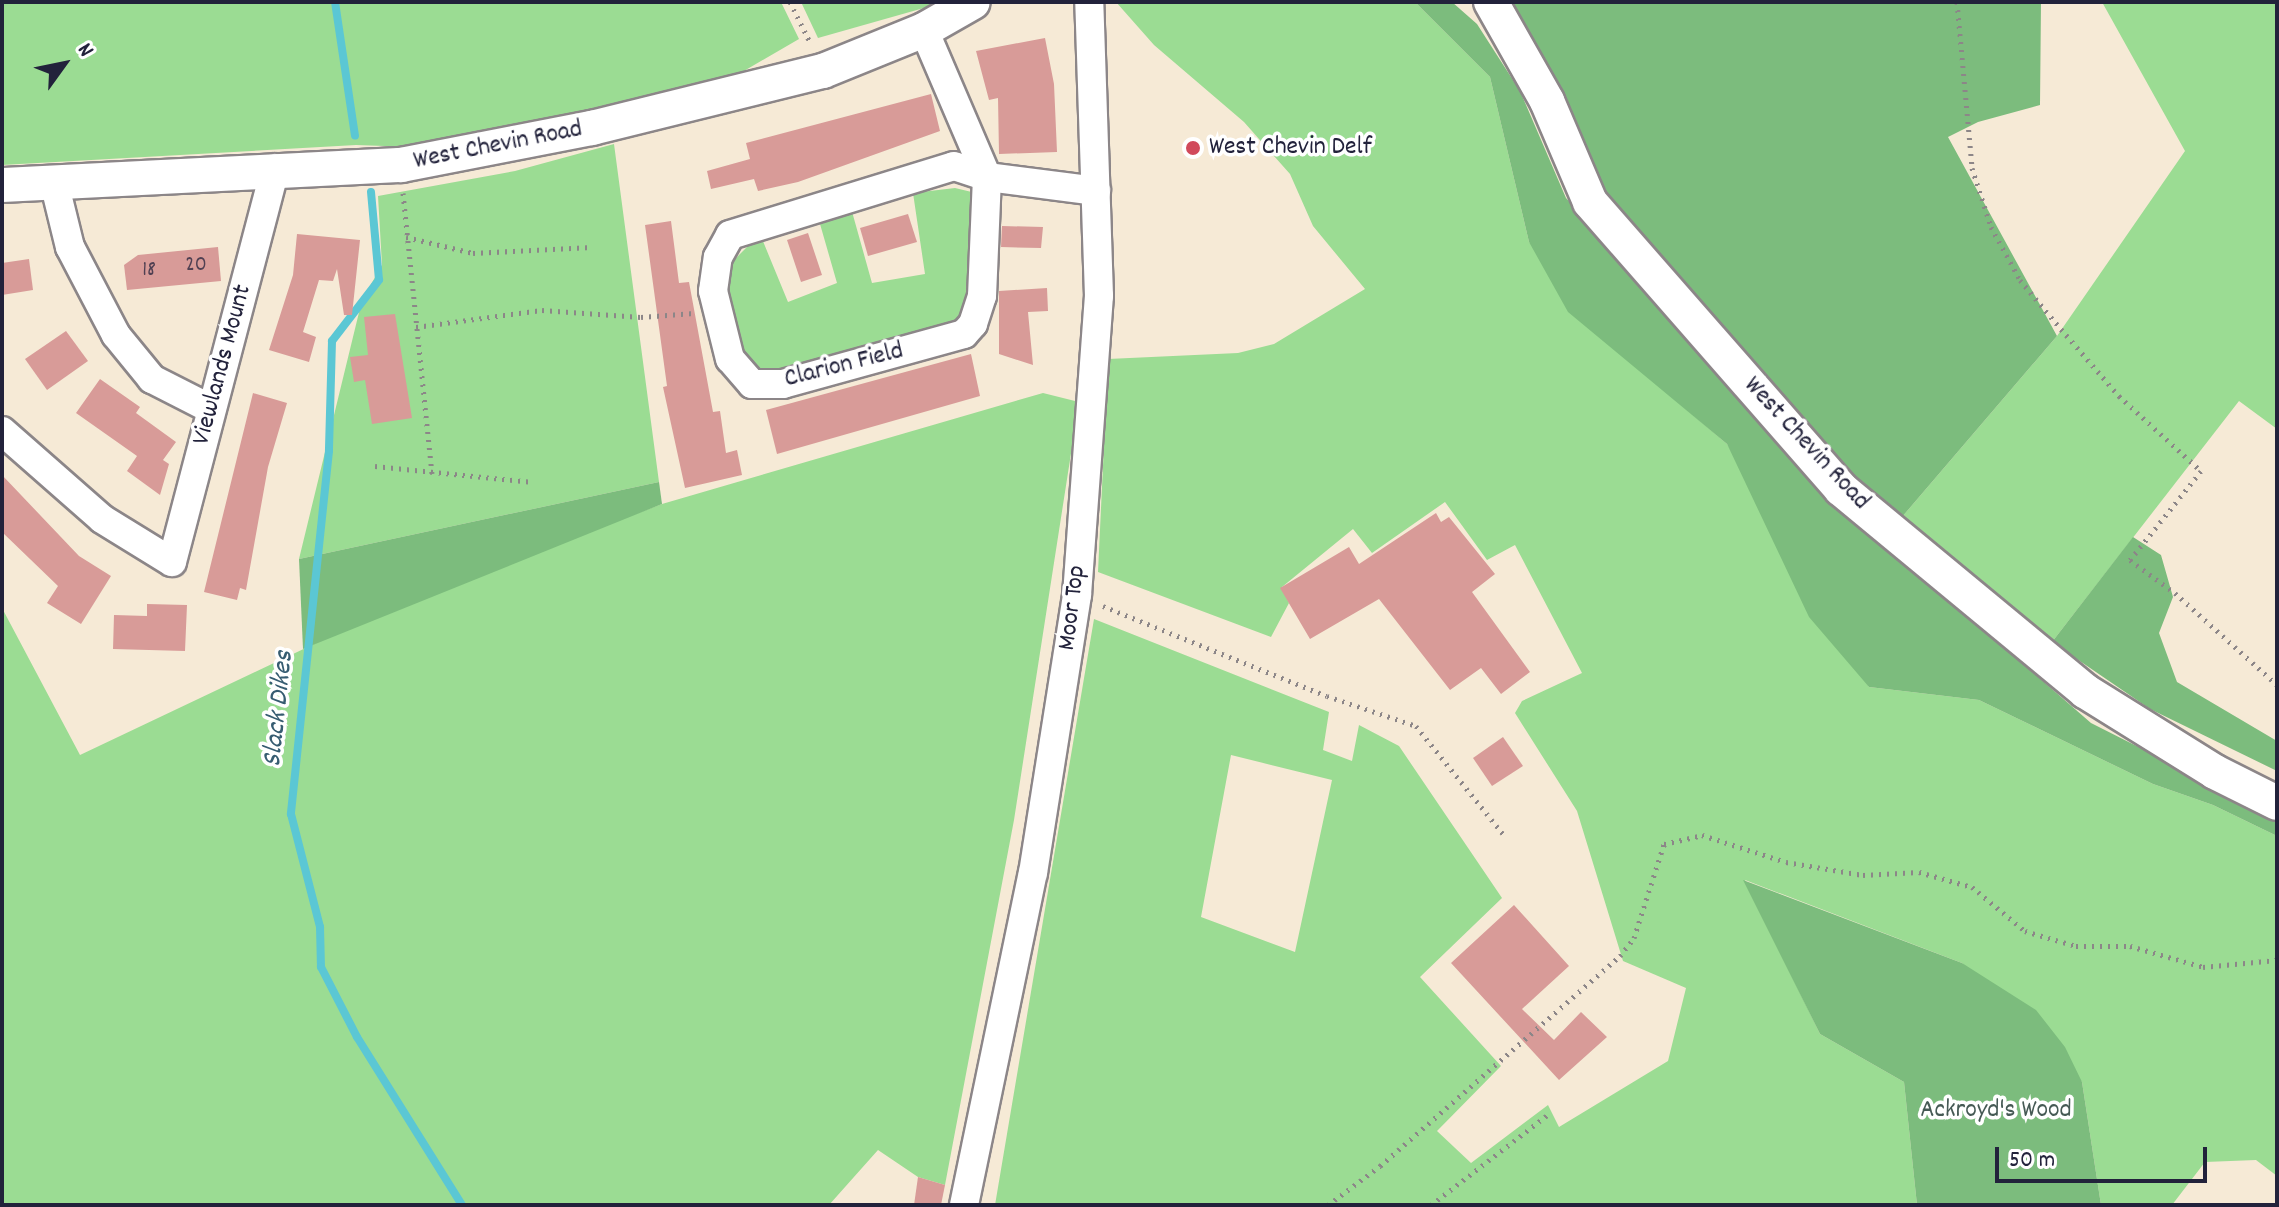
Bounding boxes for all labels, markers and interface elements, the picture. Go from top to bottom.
north arrow [24,24,104,104]
text: N [69,38,101,64]
street label: West Chevin Road [411,114,585,178]
place label: West Chevin Delf [1209,132,1372,164]
marker: West Chevin Delf [1184,139,1202,157]
house number: 20 [185,253,207,279]
house number: 18 [142,258,156,284]
street label: Viewlands Mount [187,281,259,449]
street label: Clarion Field [781,336,907,396]
street label: West Chevin Road [1736,371,1876,517]
street label: Moor Top [1052,564,1094,652]
water label: Slack Dikes [257,649,303,769]
park label: Ackroyd's Wood [1920,1095,2072,1127]
scale bar [1999,1131,2211,1181]
text: 50 m [2009,1144,2055,1178]

